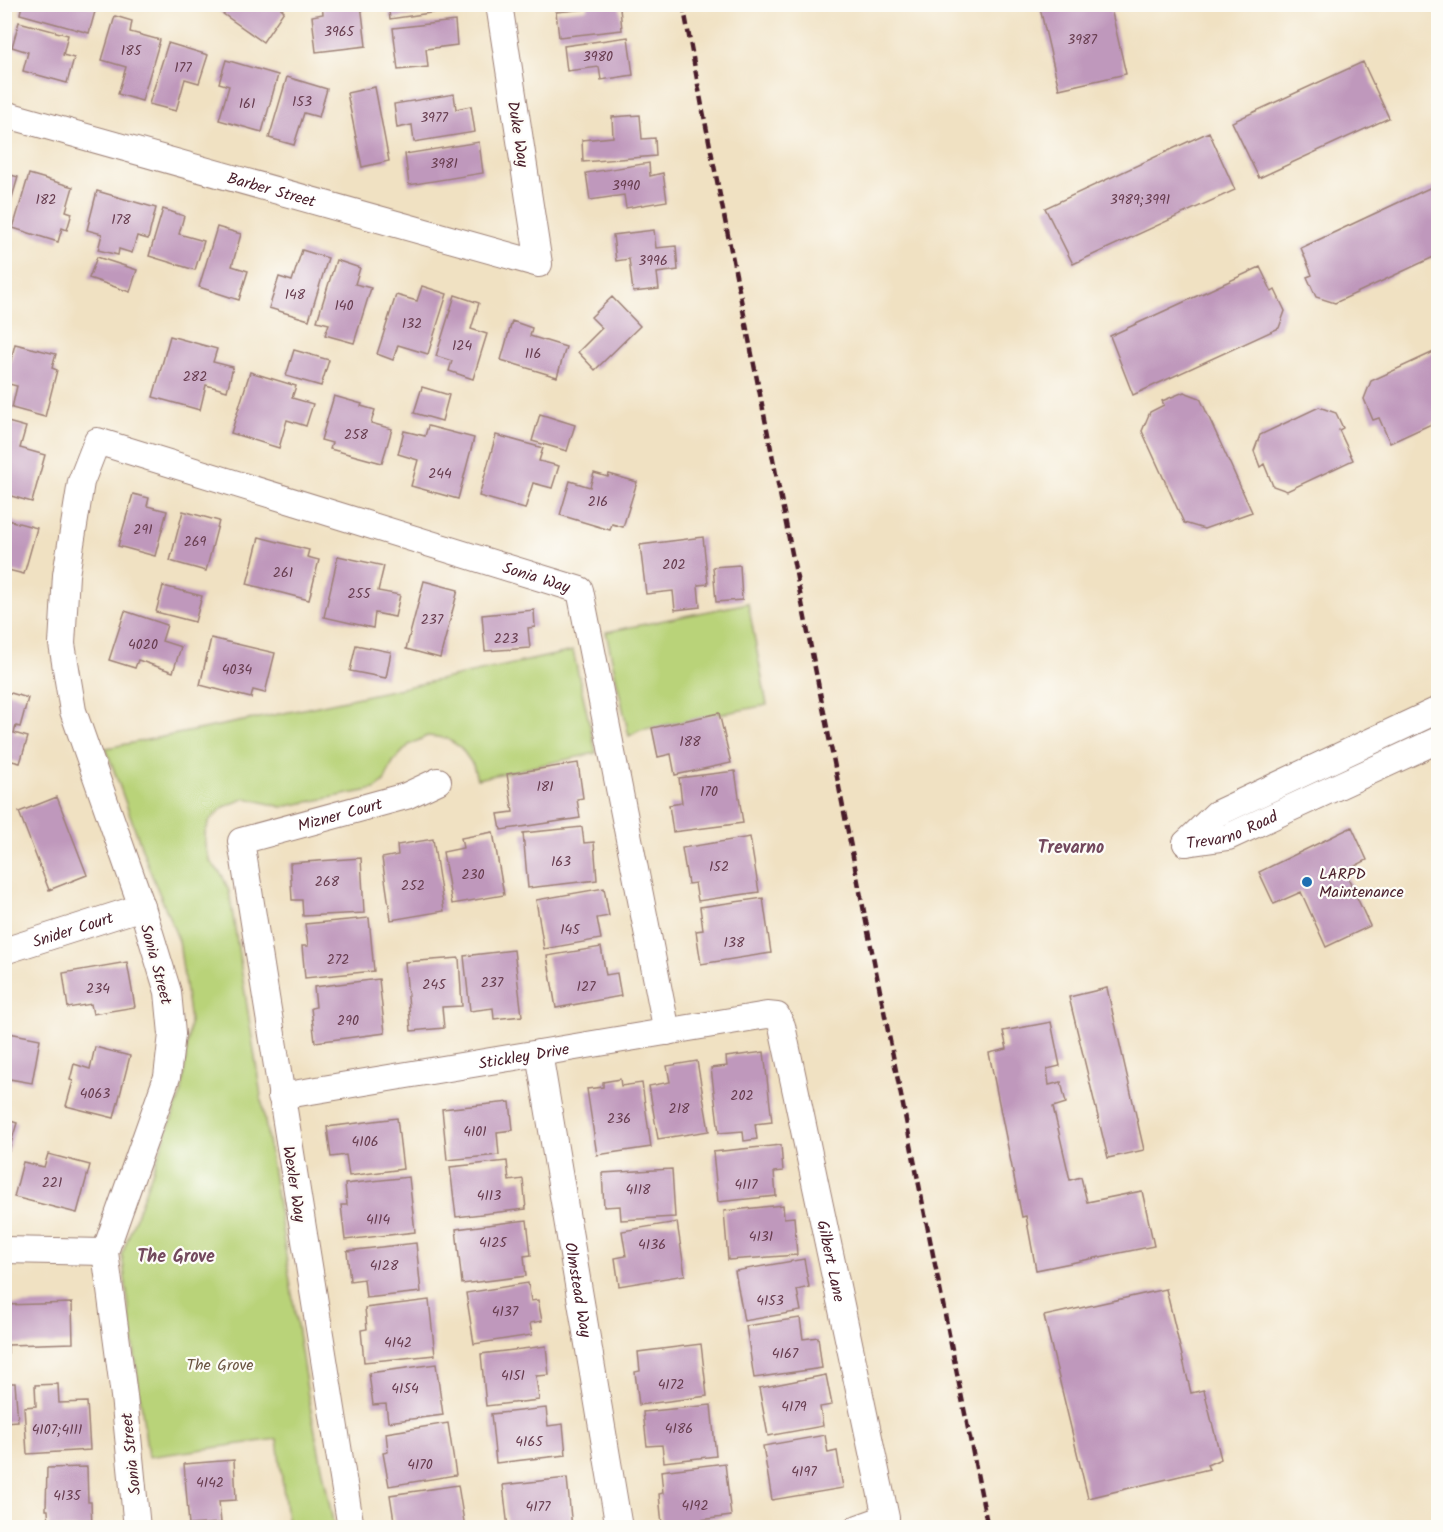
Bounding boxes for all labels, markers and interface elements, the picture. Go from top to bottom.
house number: 3965 [324,21,356,43]
house number: 3987 [1067,29,1097,51]
house number: 185 [121,40,143,62]
house number: 3980 [583,46,613,68]
house number: 177 [174,57,192,79]
house number: 153 [292,91,312,113]
house number: 161 [239,93,255,115]
street label: Duke Way [500,99,535,170]
house number: 3977 [420,107,448,129]
house number: 3981 [430,153,458,175]
street label: Barber Street [224,166,319,215]
house number: 3990 [612,175,640,197]
house number: 182 [36,189,56,211]
house number: 3989;3991 [1110,189,1170,211]
house number: 178 [111,209,131,231]
house number: 3996 [638,250,668,272]
house number: 148 [285,284,306,306]
house number: 140 [334,295,354,317]
house number: 132 [402,313,422,335]
house number: 124 [452,335,472,357]
house number: 116 [525,343,541,365]
house number: 282 [183,366,207,388]
house number: 258 [344,424,369,446]
house number: 244 [428,463,452,485]
house number: 216 [588,491,608,513]
house number: 291 [133,519,153,541]
house number: 269 [184,531,207,553]
house number: 202 [662,554,686,576]
street label: Sonia Way [499,556,574,600]
house number: 261 [273,562,293,584]
house number: 255 [347,583,372,605]
house number: 237 [421,609,444,631]
house number: 223 [494,628,518,650]
house number: 4020 [128,634,158,656]
house number: 4034 [222,659,252,681]
house number: 188 [679,731,701,753]
house number: 181 [536,776,554,798]
house number: 170 [700,781,718,803]
street label: Mizner Court [295,792,386,839]
street label: Trevarno Road [1185,804,1283,857]
district label: Trevarno [1038,834,1104,863]
house number: 163 [551,851,571,873]
house number: 152 [709,856,729,878]
place label: LARPD Maintenance [1319,862,1404,905]
house number: 230 [461,864,485,886]
house number: 268 [315,871,340,893]
house number: 252 [401,875,425,897]
marker: LARPD Maintenance [1300,875,1314,889]
street label: Snider Court [29,906,118,955]
house number: 145 [560,919,581,941]
street label: Sonia Street [133,921,179,1008]
house number: 138 [724,932,745,954]
house number: 272 [327,949,349,971]
house number: 237 [481,972,504,994]
house number: 245 [422,974,447,996]
house number: 127 [577,976,596,998]
house number: 234 [86,978,110,1000]
house number: 290 [337,1010,359,1032]
street label: Stickley Drive [477,1037,571,1077]
house number: 4063 [80,1083,110,1105]
house number: 202 [730,1085,754,1107]
house number: 218 [669,1098,690,1120]
house number: 236 [607,1108,631,1130]
house number: 4101 [463,1121,487,1143]
house number: 4106 [352,1131,378,1153]
street label: Wexler Way [275,1144,312,1225]
house number: 221 [42,1172,62,1194]
house number: 4117 [735,1174,758,1196]
house number: 4118 [626,1179,651,1201]
house number: 4113 [477,1185,501,1207]
house number: 4114 [366,1209,390,1231]
street label: Gilbert Lane [809,1218,851,1304]
house number: 4131 [749,1226,773,1248]
house number: 4125 [479,1232,508,1254]
house number: 4136 [638,1234,666,1256]
street label: Olmstead Way [557,1240,598,1340]
district label: The Grove [137,1243,215,1272]
house number: 4128 [370,1255,399,1277]
house number: 4153 [756,1290,784,1312]
house number: 4137 [492,1301,519,1323]
house number: 4142 [384,1332,412,1354]
house number: 4167 [772,1343,799,1365]
park label: The Grove [186,1353,254,1378]
house number: 4151 [501,1365,525,1387]
house number: 4172 [658,1374,684,1396]
house number: 4154 [391,1378,419,1400]
house number: 4179 [781,1396,807,1418]
street label: Sonia Street [115,1411,148,1496]
house number: 4186 [665,1418,693,1440]
house number: 4107;4111 [32,1419,82,1441]
house number: 4165 [515,1431,544,1453]
house number: 4170 [407,1454,433,1476]
house number: 4197 [791,1461,817,1483]
house number: 4142 [196,1472,224,1494]
house number: 4135 [53,1485,82,1507]
house number: 4192 [681,1495,709,1517]
house number: 4177 [525,1496,551,1518]

